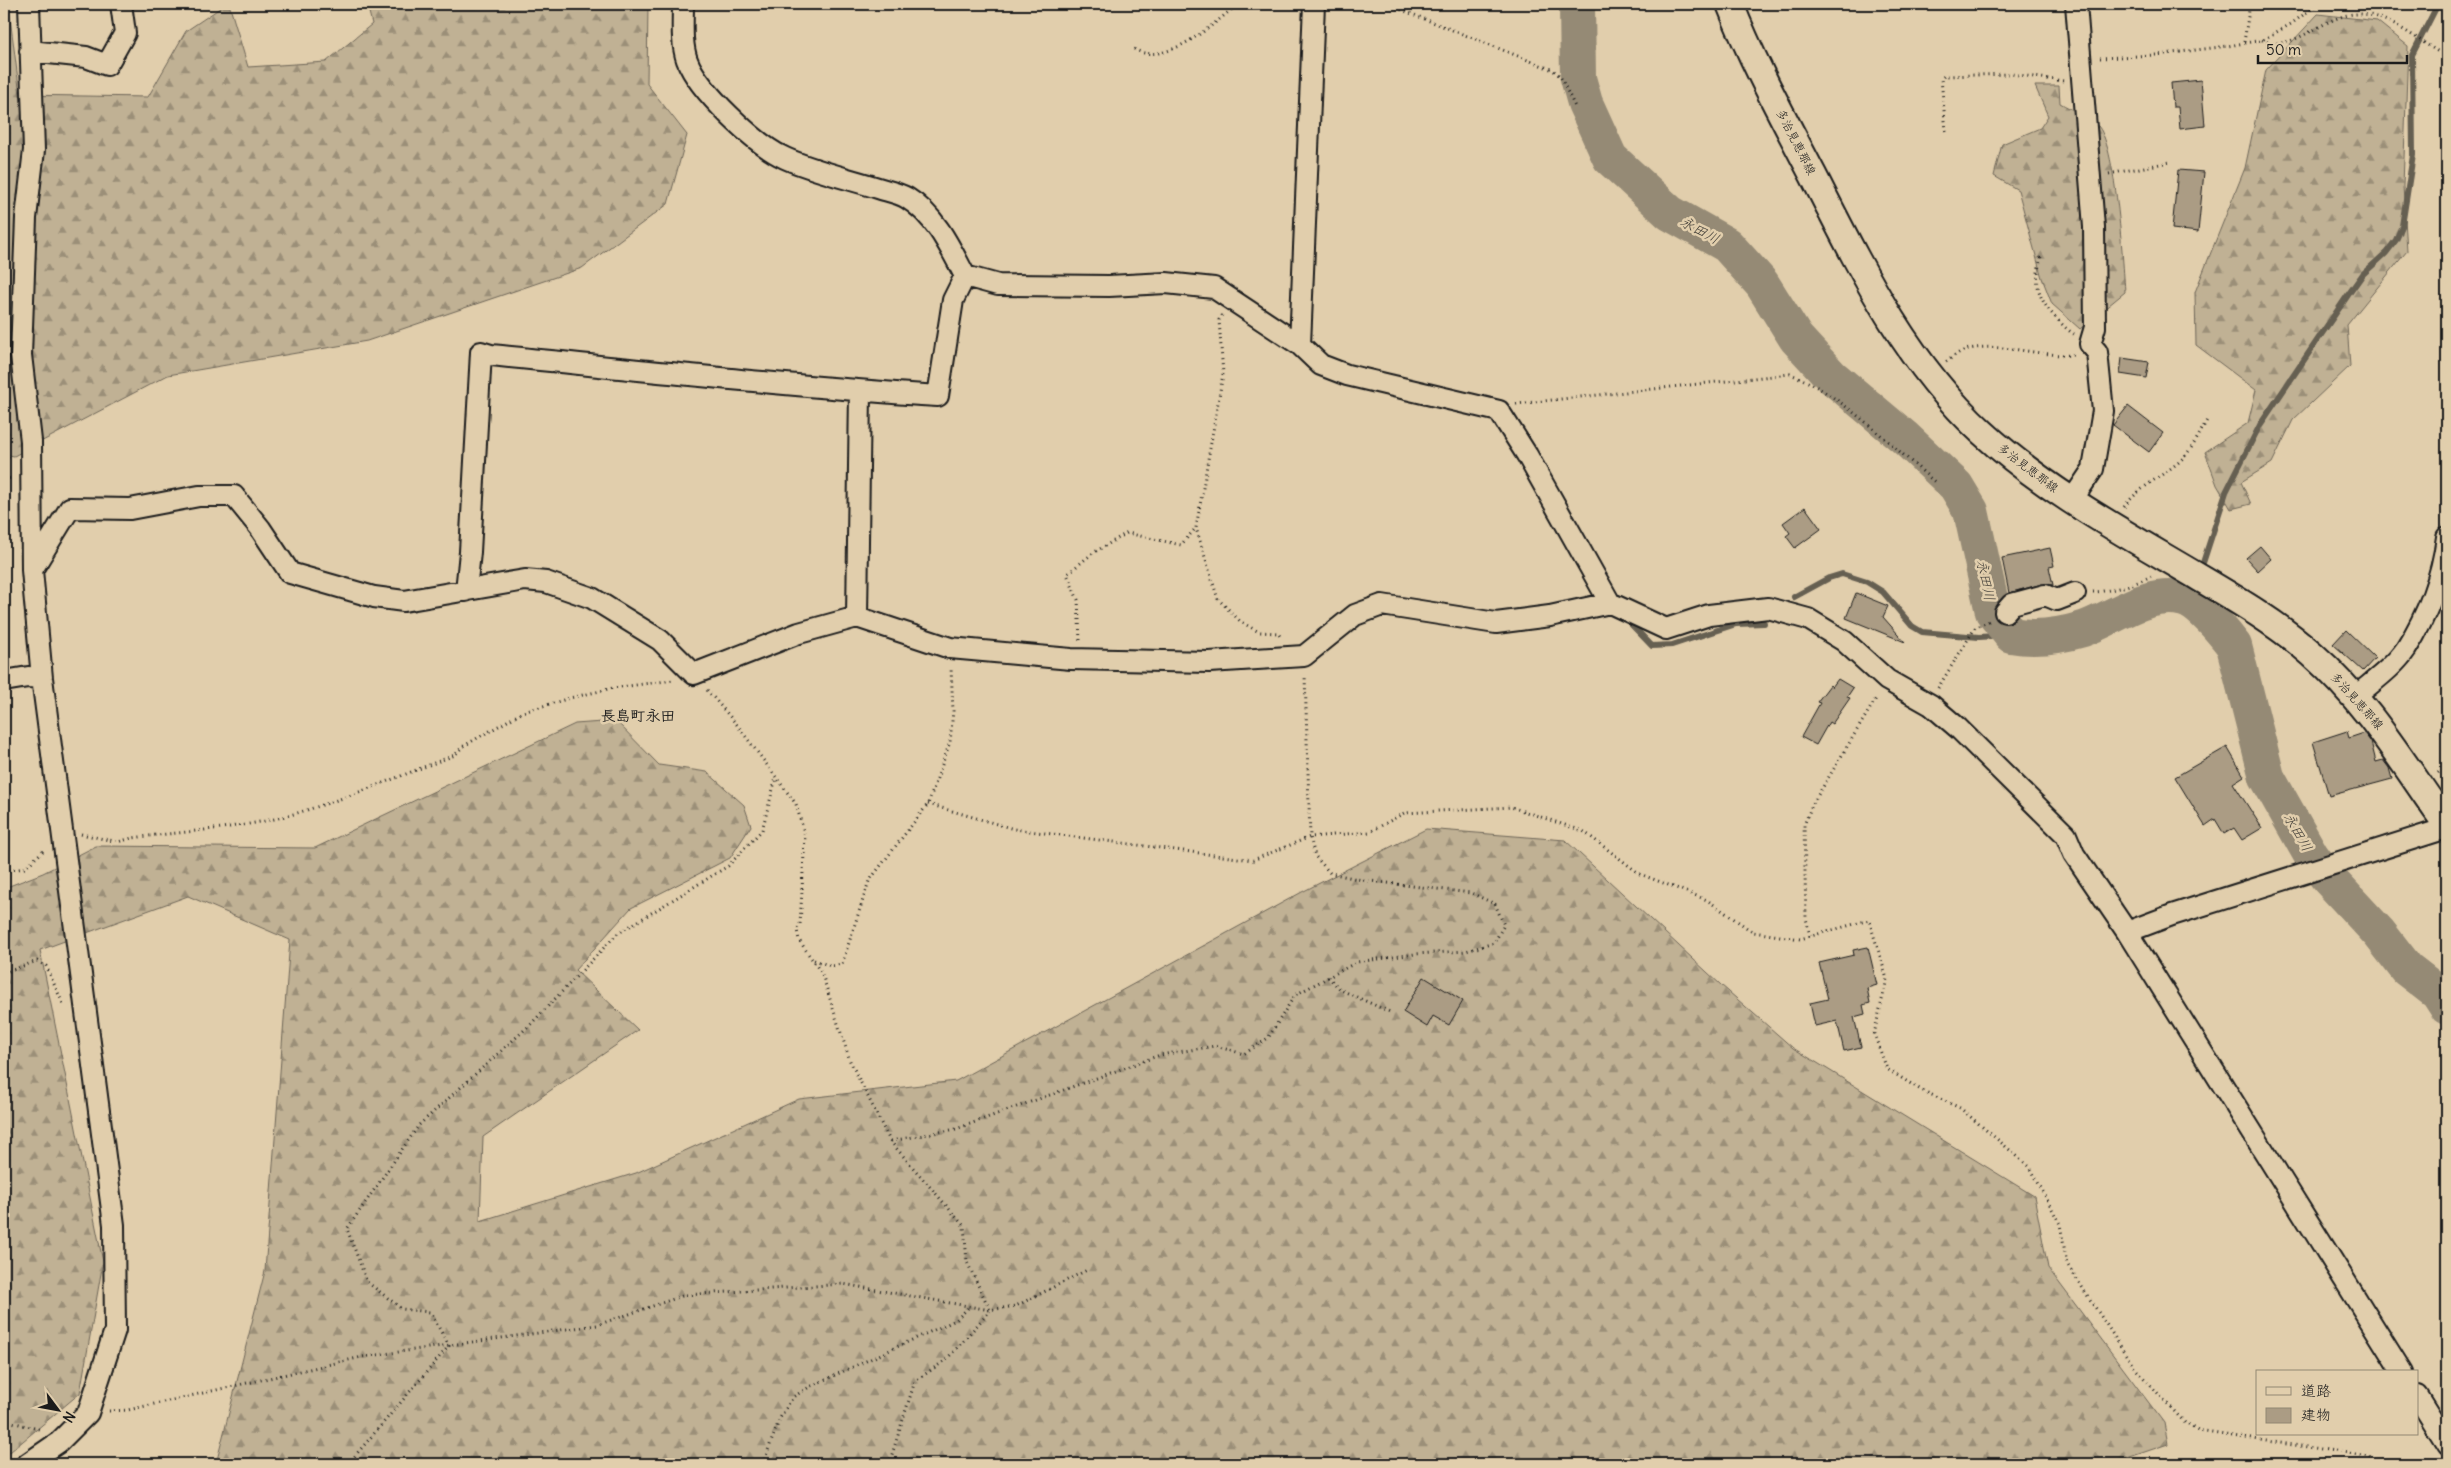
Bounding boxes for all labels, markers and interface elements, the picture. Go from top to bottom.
scale bar [2258,32,2407,64]
text: 50 m [2266,40,2301,59]
street label: 多治見恵那線 [1773,106,1819,177]
water label: 永田川 [1677,212,1723,248]
street label: 多治見恵那線 [1995,440,2062,495]
water label: 永田川 [1973,558,1999,602]
street label: 多治見恵那線 [2328,669,2387,732]
district label: 長島町永田 [600,706,676,725]
water label: 永田川 [2280,809,2316,855]
legend [2256,1370,2418,1436]
text: 道路 [2301,1381,2331,1400]
north arrow [32,1386,82,1436]
text: 建物 [2301,1405,2331,1424]
text: N [59,1408,79,1426]

